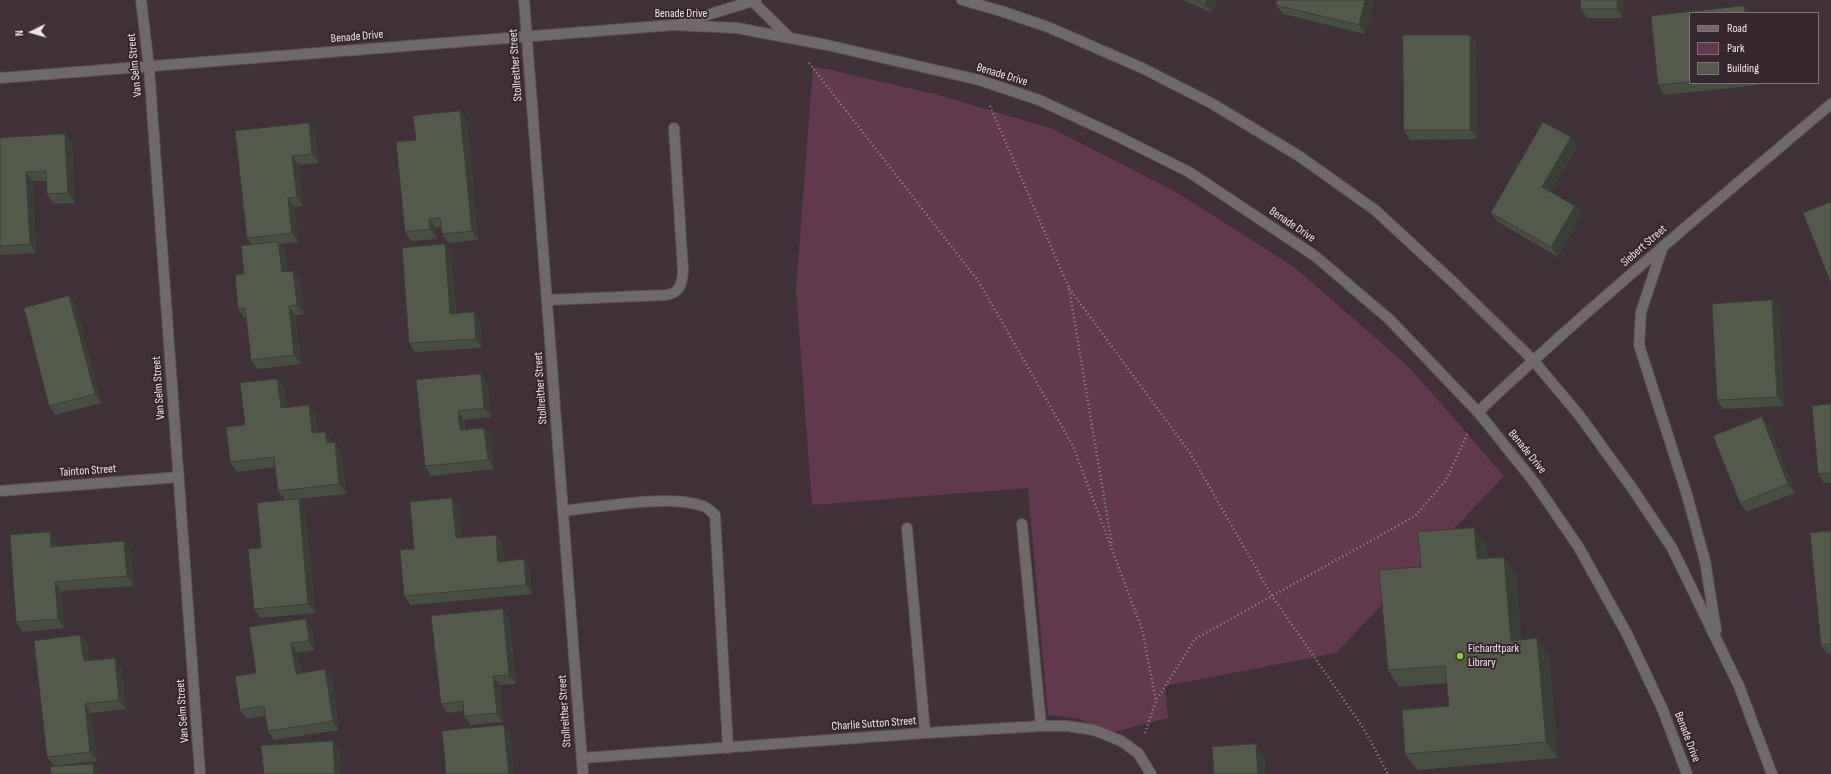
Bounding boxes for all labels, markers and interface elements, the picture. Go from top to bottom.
street label: Benade Drive [655,7,707,21]
north arrow [12,12,52,52]
legend [1689,12,1819,84]
text: Road [1727,21,1747,36]
street label: Benade Drive [330,28,384,46]
street label: Stollreither Street [506,28,526,102]
text: N [13,30,26,37]
street label: Van Selm Street [125,33,145,97]
text: Park [1727,41,1745,56]
street label: Benade Drive [975,60,1029,90]
text: Building [1727,61,1759,76]
street label: Benade Drive [1266,204,1318,246]
street label: Siebert Street [1618,222,1670,270]
street label: Stollreither Street [531,351,551,425]
street label: Van Selm Street [150,356,168,420]
street label: Benade Drive [1505,427,1549,477]
street label: Tainton Street [59,462,117,480]
place label: Fichardtpark Library [1468,642,1519,670]
marker: Fichardtpark Library [1455,651,1465,661]
street label: Stollreither Street [555,674,575,748]
street label: Van Selm Street [174,679,192,743]
street label: Benade Drive [1671,710,1703,764]
street label: Charlie Sutton Street [831,714,917,734]

